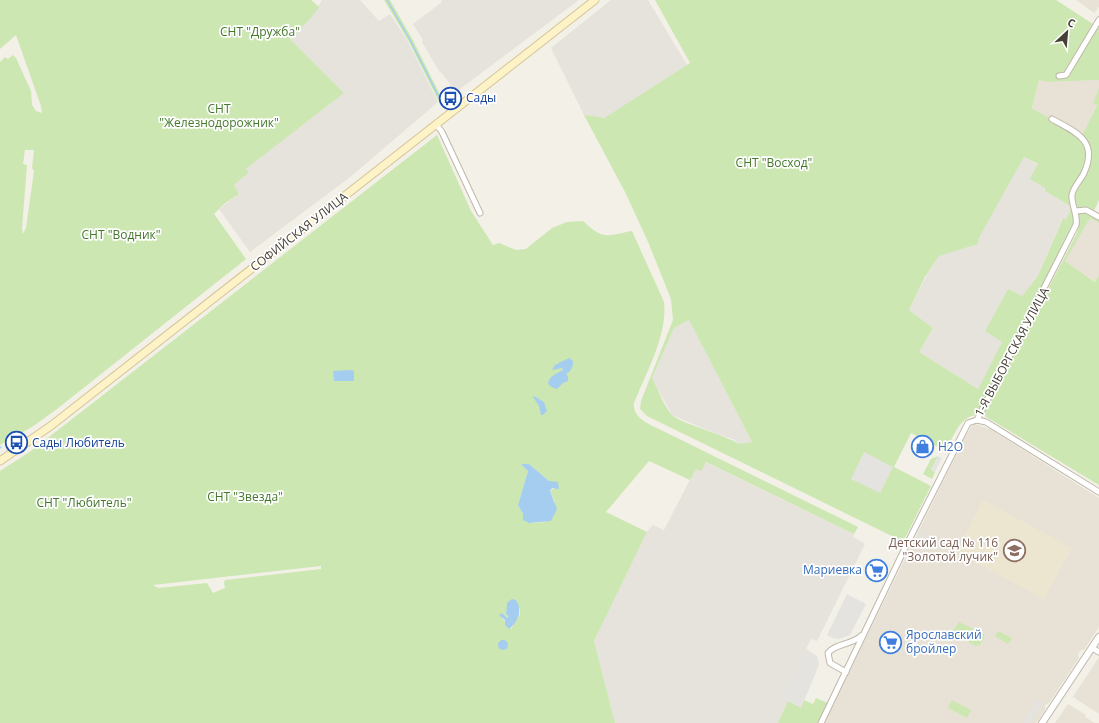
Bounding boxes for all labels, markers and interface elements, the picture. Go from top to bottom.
north arrow [1047,12,1087,52]
text: С [1065,14,1078,31]
park label: СНТ "Дружба" [220,23,300,40]
bus stop icon: Сады [437,85,463,111]
place label: Сады [466,89,496,106]
park label: СНТ "Железнодорожник" [159,100,279,131]
park label: СНТ "Восход" [736,154,812,171]
street label: СОФИЙСКАЯ УЛИЦА [246,188,351,275]
park label: СНТ "Водник" [82,226,160,243]
street label: 1-Я ВЫБОРГСКАЯ УЛИЦА [970,284,1053,419]
bus stop icon: Сады Любитель [3,430,29,456]
place label: Сады Любитель [32,434,125,451]
shop icon: H2O [909,434,935,460]
place label: H2O [938,438,963,455]
park label: СНТ "Звезда" [207,488,283,505]
park label: СНТ "Любитель" [36,494,132,511]
place label: Детский сад № 116 "Золотой лучик" [889,534,998,565]
school or university icon: Детский сад № 116 "Золотой лучик" [1001,537,1027,563]
supermarket icon: Мариевка [864,557,890,583]
place label: Мариевка [803,561,862,578]
place label: Ярославский бройлер [906,626,982,657]
supermarket icon: Ярославский бройлер [877,629,903,655]

